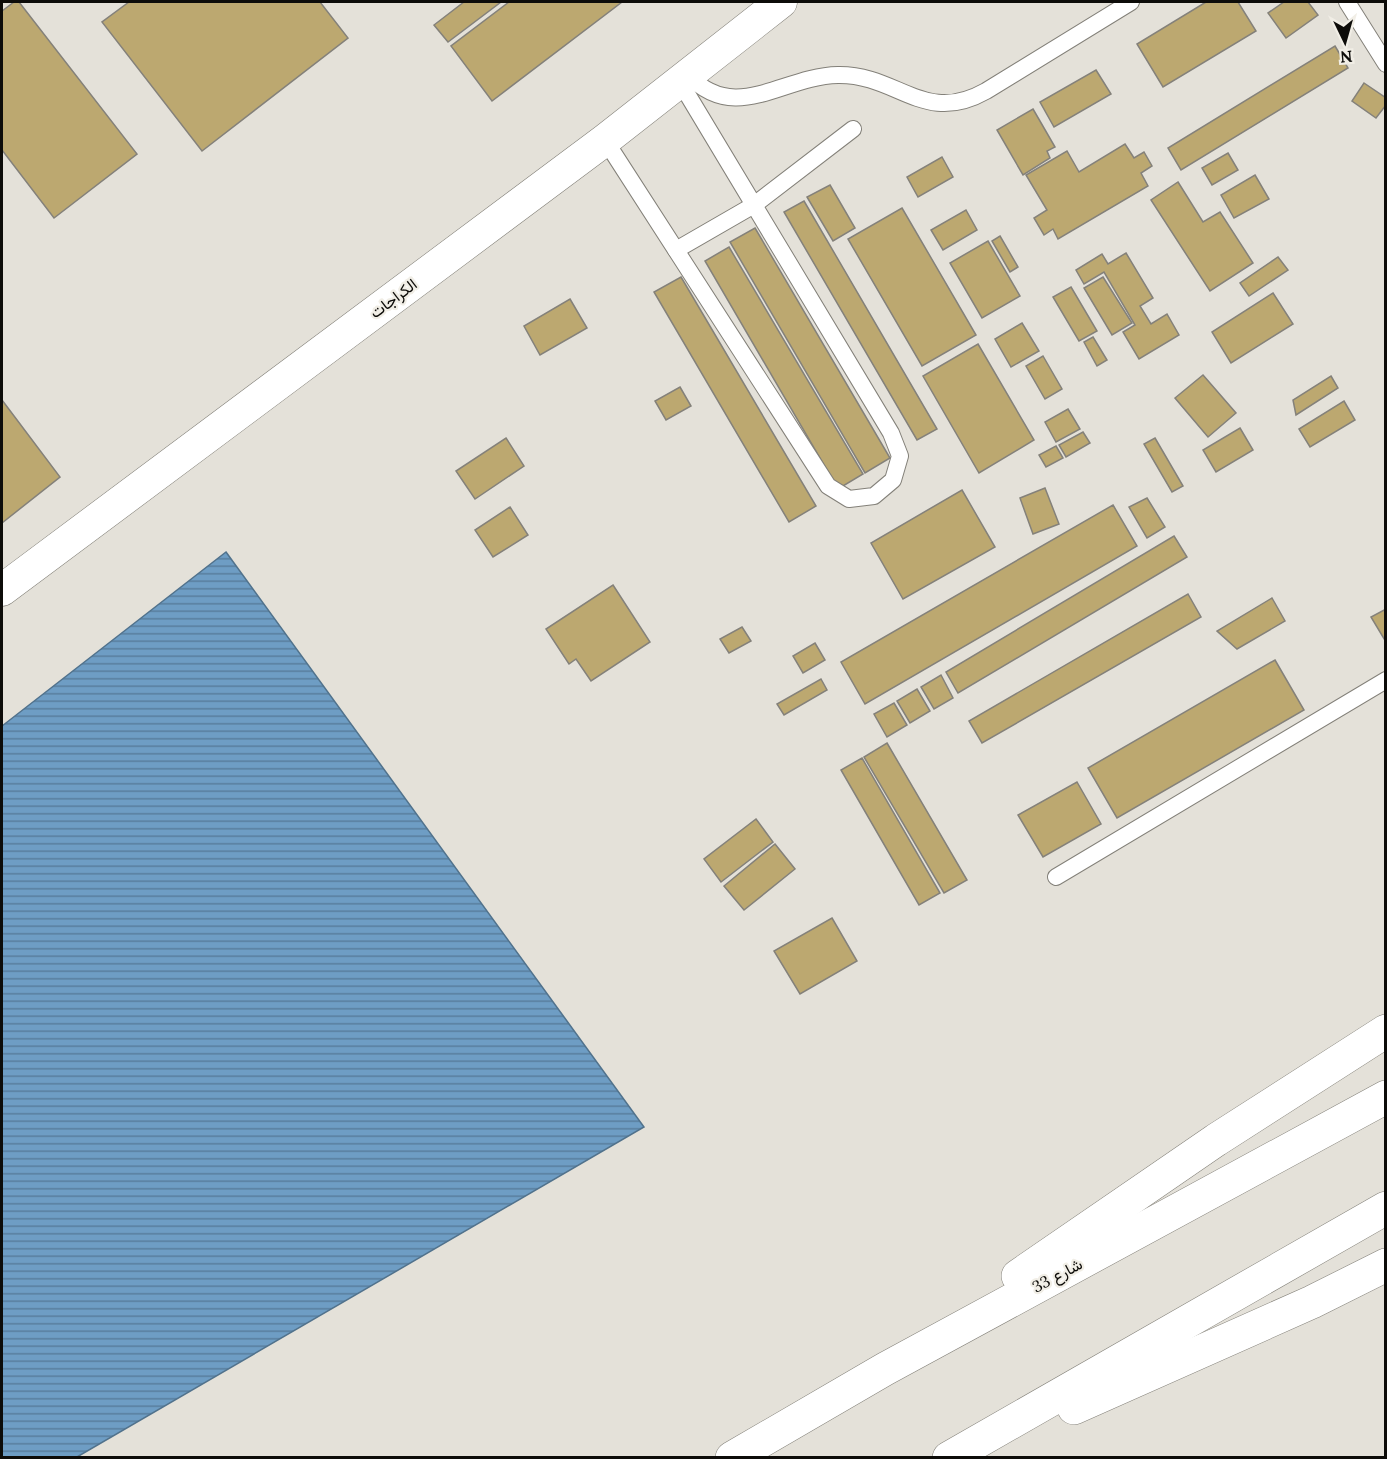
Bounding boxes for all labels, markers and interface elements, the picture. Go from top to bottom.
north arrow [1315,12,1375,72]
text: N [1339,46,1353,67]
street label: الكراجات [365,274,421,323]
street label: شارع 33 [1028,1253,1087,1298]

